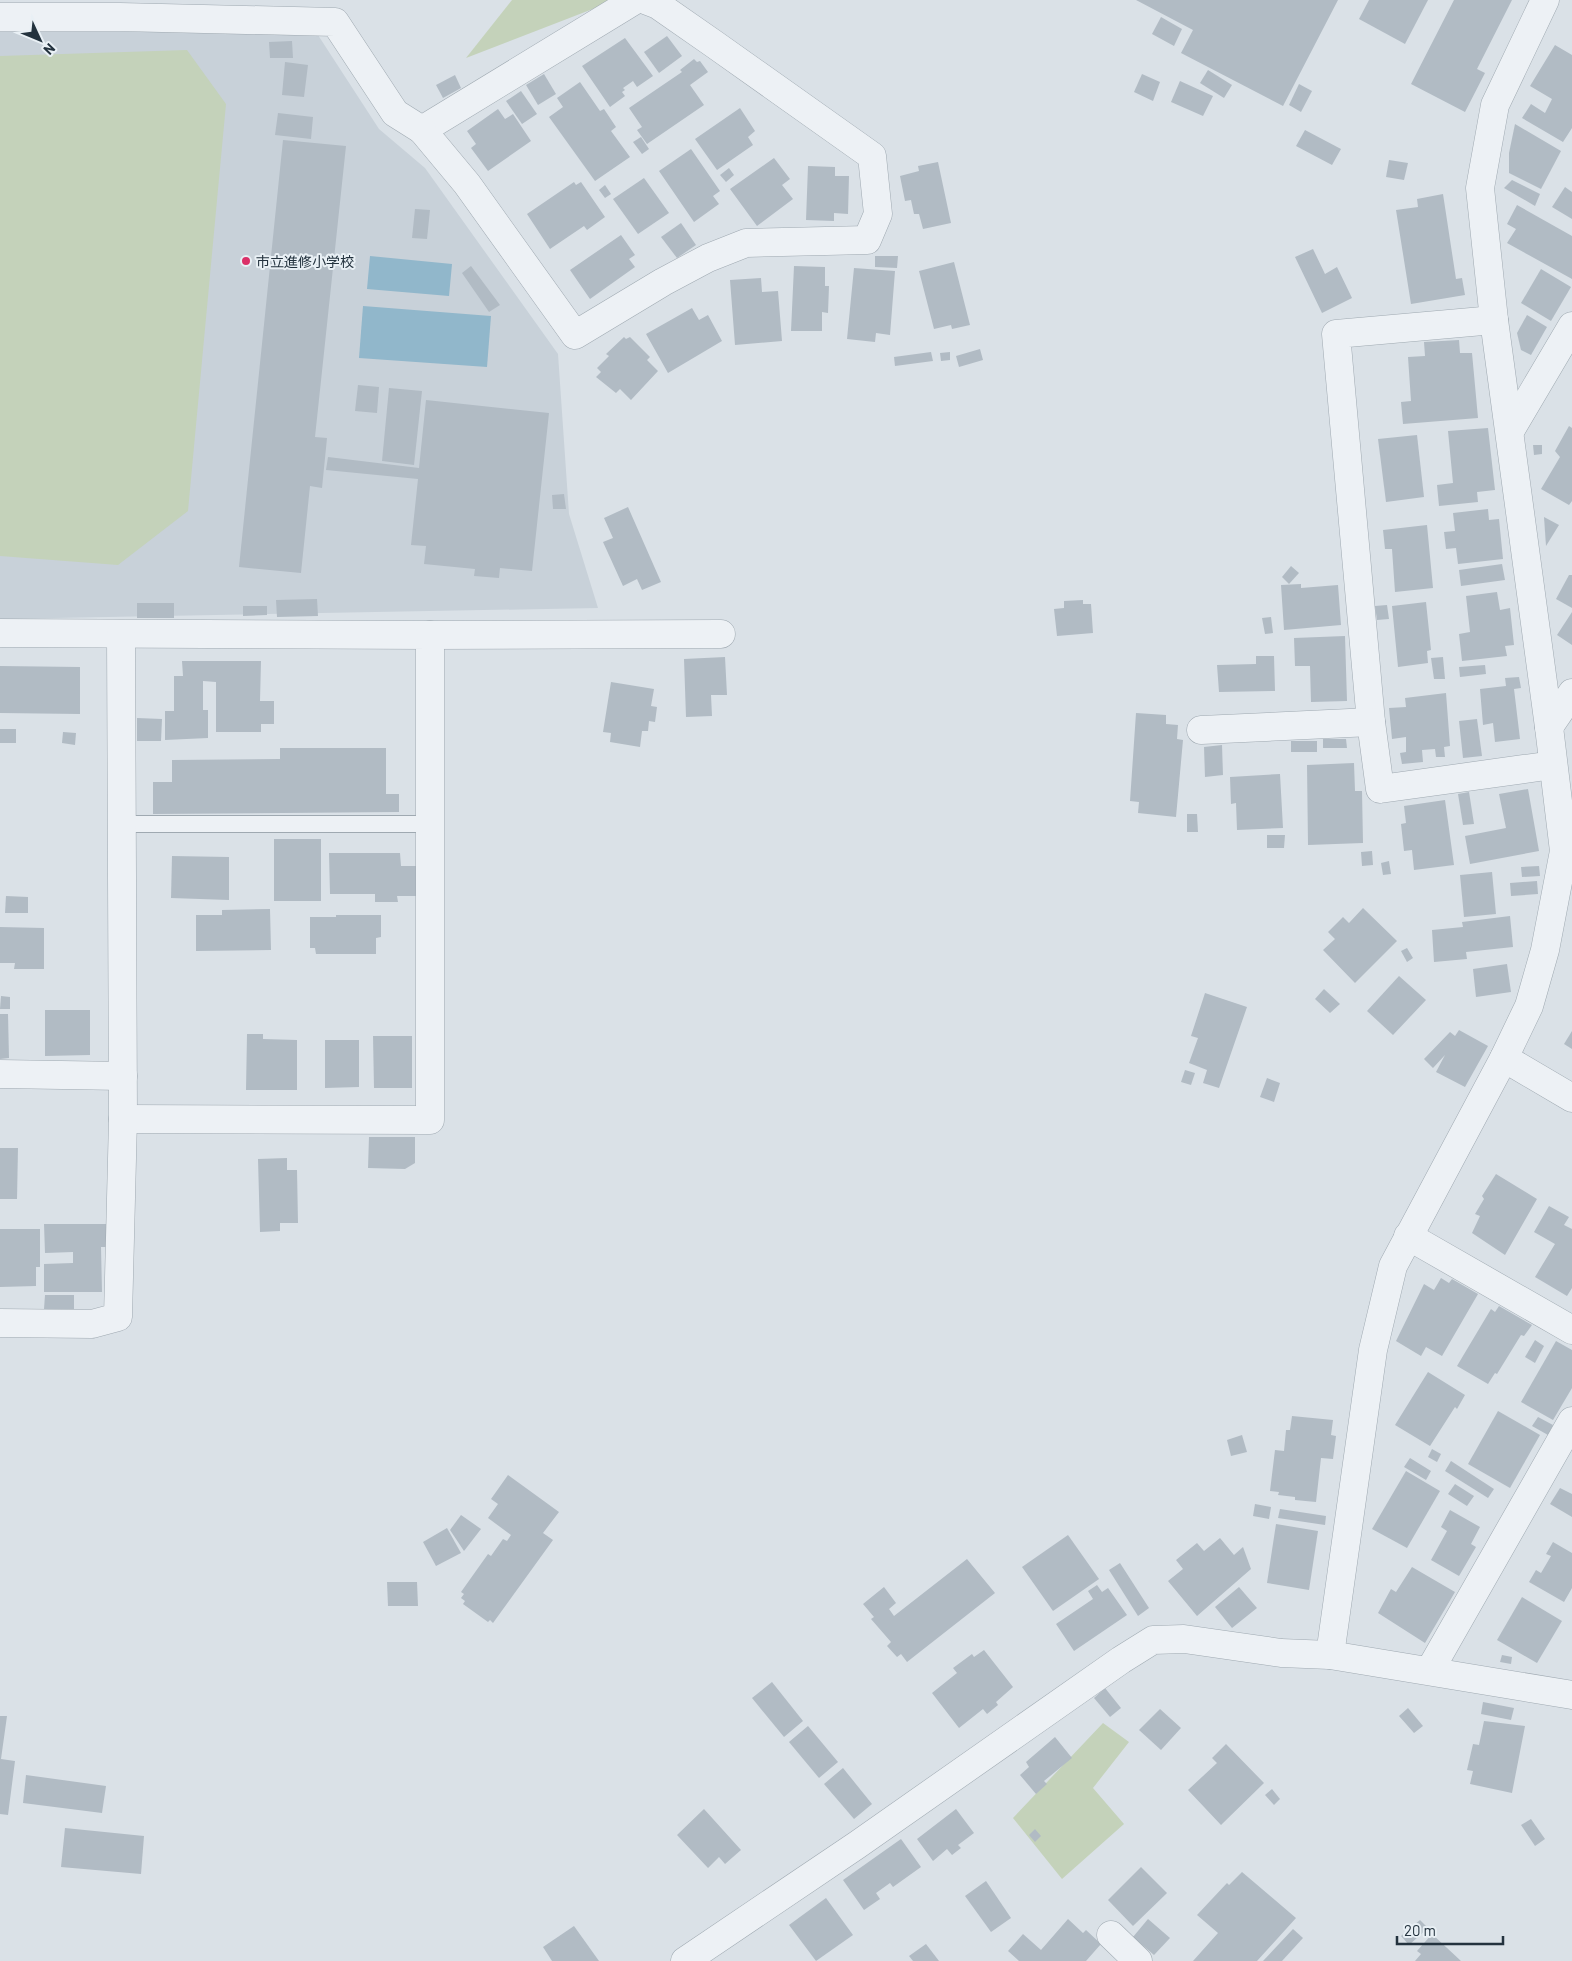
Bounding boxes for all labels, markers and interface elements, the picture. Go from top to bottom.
north arrow [15,15,65,65]
text: N [40,40,59,59]
place label: 市立進修小学校 [256,253,354,270]
marker: 市立進修小学校 [240,255,252,267]
scale bar [1397,1914,1503,1946]
text: 20 m [1404,1921,1436,1939]

